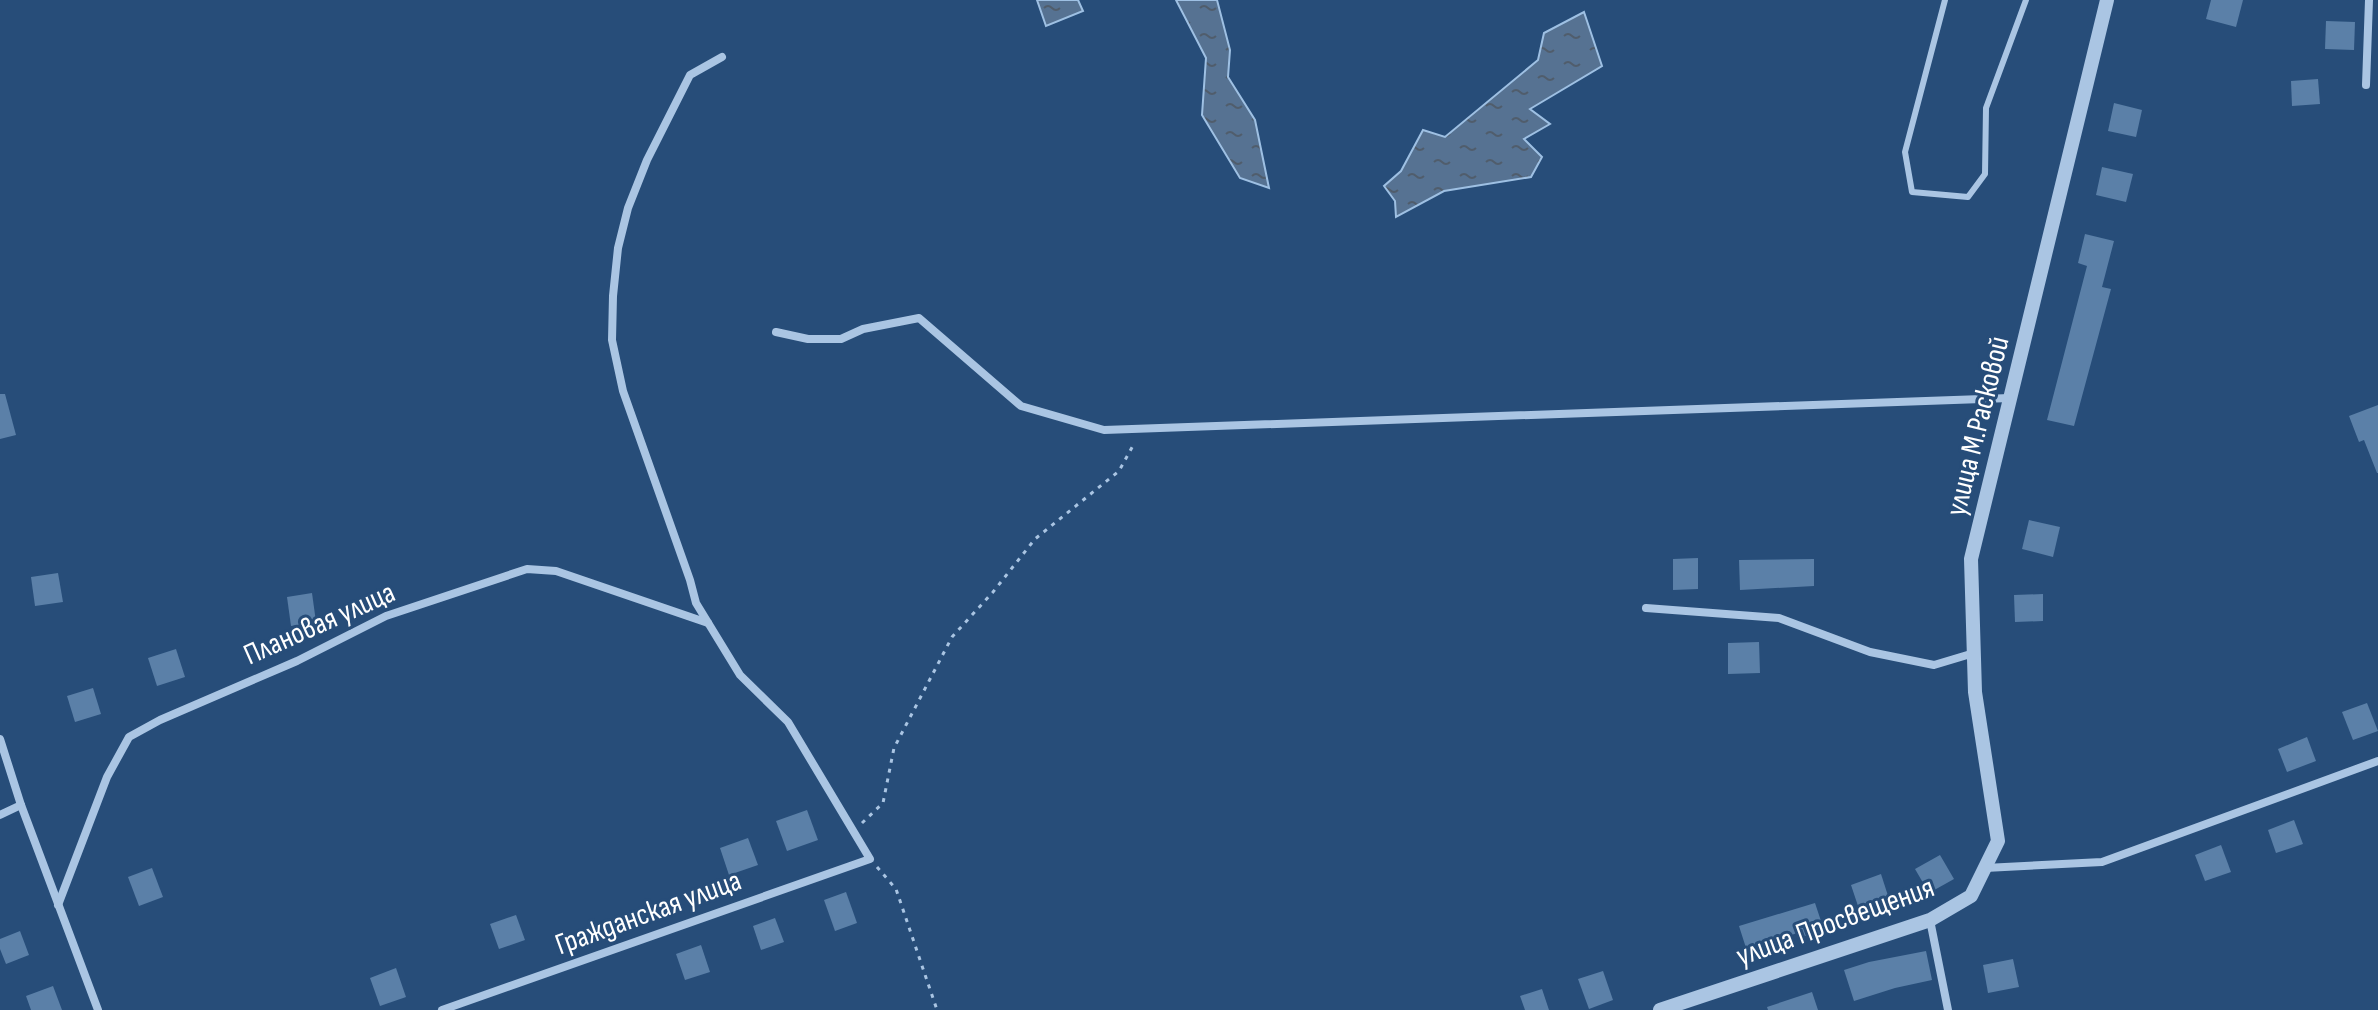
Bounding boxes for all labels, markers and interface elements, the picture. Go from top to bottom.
street label: улица М.Расковой [1938,333,2018,520]
street label: Плановая улица [238,575,401,673]
street label: Гражданская улица [551,863,746,963]
street label: улица Просвещения [1731,869,1939,974]

